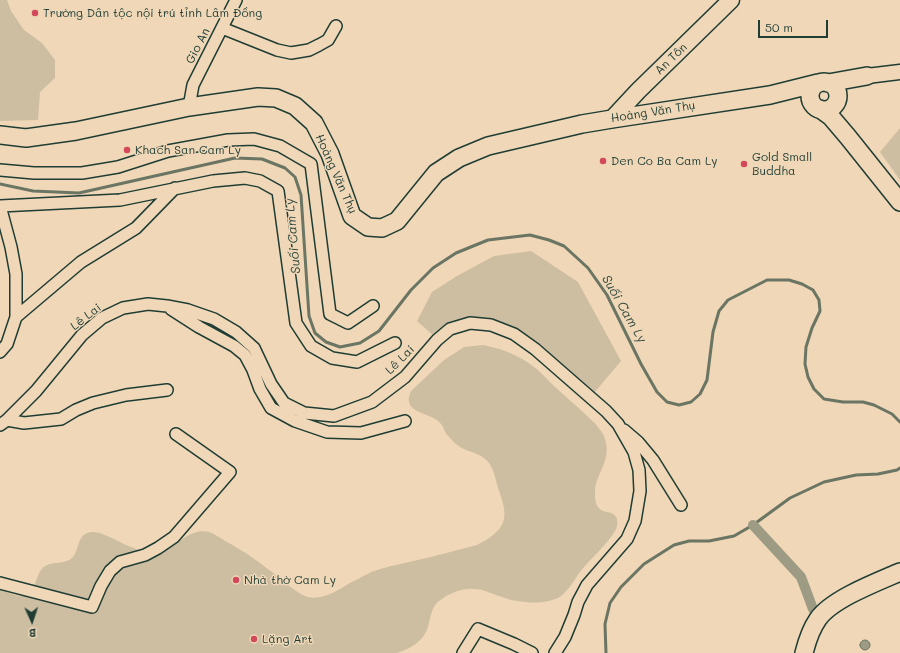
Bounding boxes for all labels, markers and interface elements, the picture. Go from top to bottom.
place label: Trường Dân tộc nội trú tỉnh Lâm Đồng [43,6,262,20]
marker: Trường Dân tộc nội trú tỉnh Lâm Đồng [30,8,40,18]
scale bar [760,12,830,38]
text: 50 m [765,19,793,35]
street label: Gio An [183,26,213,66]
street label: An Tôn [652,40,690,78]
street label: Hoàng Văn Thụ [610,98,696,126]
street label: Hoàng Văn Thụ [312,132,360,216]
place label: Khach San Cam Ly [135,143,241,157]
marker: Khach San Cam Ly [122,145,132,155]
place label: Gold Small Buddha [752,150,812,178]
place label: Den Co Ba Cam Ly [611,154,717,168]
marker: Den Co Ba Cam Ly [598,156,608,166]
marker: Gold Small Buddha [739,159,749,169]
water label: Suối Cam Ly [282,198,304,274]
water label: Suối Cam Ly [598,272,650,346]
street label: Lê Lai [68,301,104,333]
street label: Lê Lai [383,343,417,377]
place label: Nhà thờ Cam Ly [244,573,336,587]
marker: Nhà thờ Cam Ly [231,575,241,585]
north arrow [12,601,52,641]
text: B [29,626,37,641]
place label: Lặng Art [262,632,313,646]
marker: Lặng Art [249,634,259,644]

